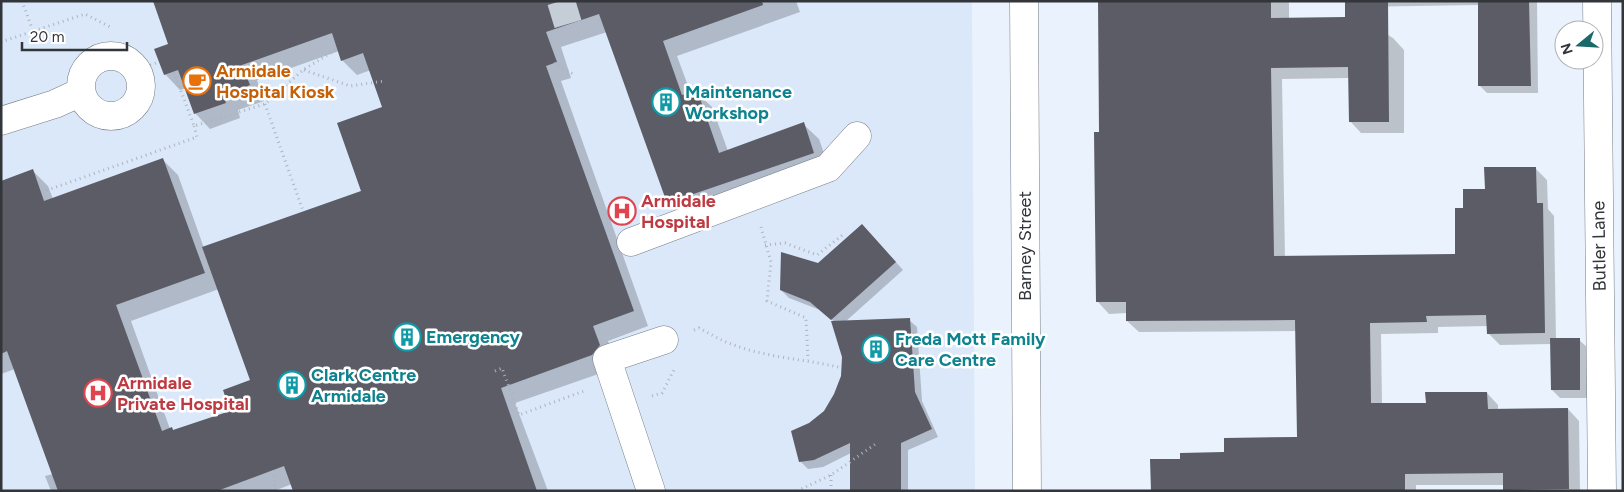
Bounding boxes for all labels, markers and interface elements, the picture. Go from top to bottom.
scale bar [22,20,128,52]
north arrow [1554,20,1604,70]
text: 20 m [30,28,64,46]
text: N [1557,41,1577,57]
place label: Armidale Hospital Kiosk [216,60,335,103]
cafe icon: Armidale Hospital Kiosk [182,66,212,96]
place label: Maintenance Workshop [685,81,792,124]
building icon: Maintenance Workshop [651,87,681,117]
place label: Armidale Hospital [641,190,716,233]
street label: Barney Street [1014,191,1036,301]
hospital icon: Armidale Hospital [607,196,637,226]
street label: Butler Lane [1587,200,1611,291]
building icon: Emergency [392,322,422,352]
place label: Emergency [426,326,521,348]
place label: Freda Mott Family Care Centre [895,328,1046,371]
building icon: Freda Mott Family Care Centre [861,334,891,364]
place label: Clark Centre Armidale [311,364,416,407]
building icon: Clark Centre Armidale [277,370,307,400]
place label: Armidale Private Hospital [117,372,249,415]
hospital icon: Armidale Private Hospital [83,378,113,408]

